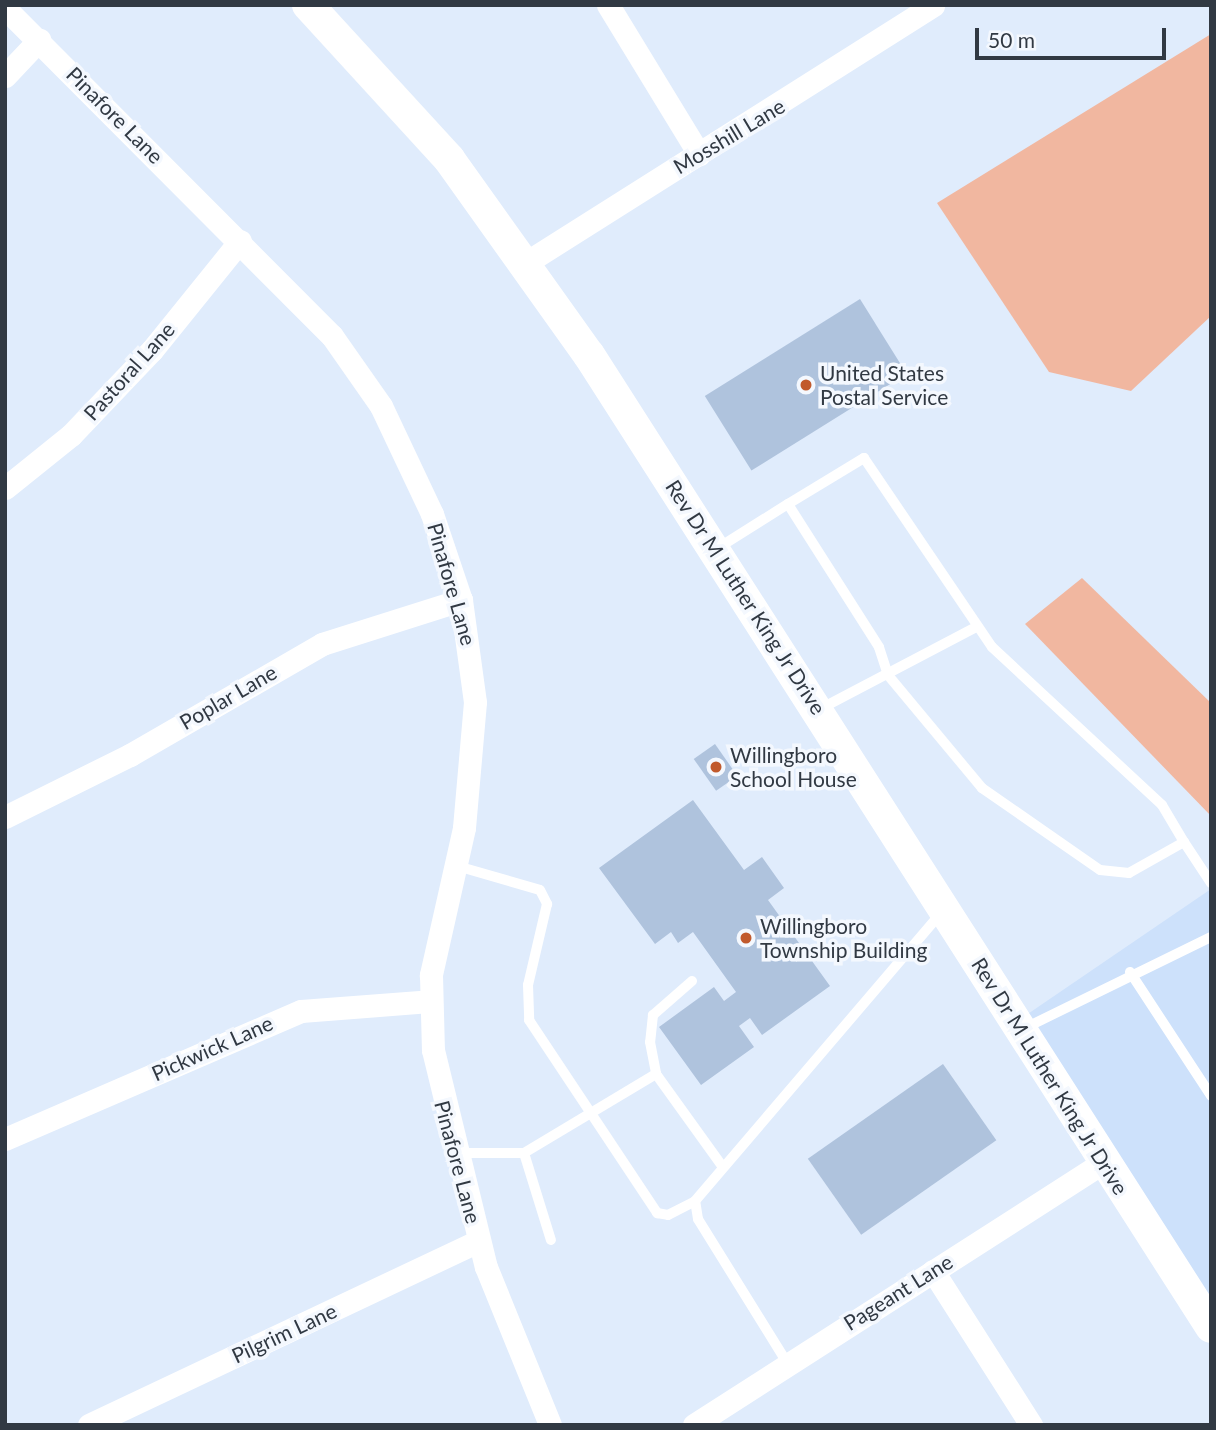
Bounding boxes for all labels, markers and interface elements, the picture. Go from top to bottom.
scale bar [978,14,1169,58]
text: 50 m [988,27,1035,52]
street label: Pinafore Lane [61,61,169,169]
street label: Mosshill Lane [669,93,789,179]
street label: Pastoral Lane [78,317,180,425]
place label: United States Postal Service [820,360,948,410]
marker: United States Postal Service [798,377,814,393]
street label: Rev Dr M Luther King Jr Drive [660,474,832,720]
street label: Pinafore Lane [422,520,482,648]
street label: Poplar Lane [175,659,281,735]
place label: Willingboro School House [730,742,857,792]
marker: Willingboro School House [708,759,724,775]
place label: Willingboro Township Building [760,913,927,963]
marker: Willingboro Township Building [738,930,754,946]
street label: Rev Dr M Luther King Jr Drive [966,952,1134,1200]
street label: Pickwick Lane [148,1010,276,1086]
street label: Pinafore Lane [429,1098,487,1226]
street label: Pageant Lane [839,1249,957,1335]
street label: Pilgrim Lane [228,1298,340,1368]

